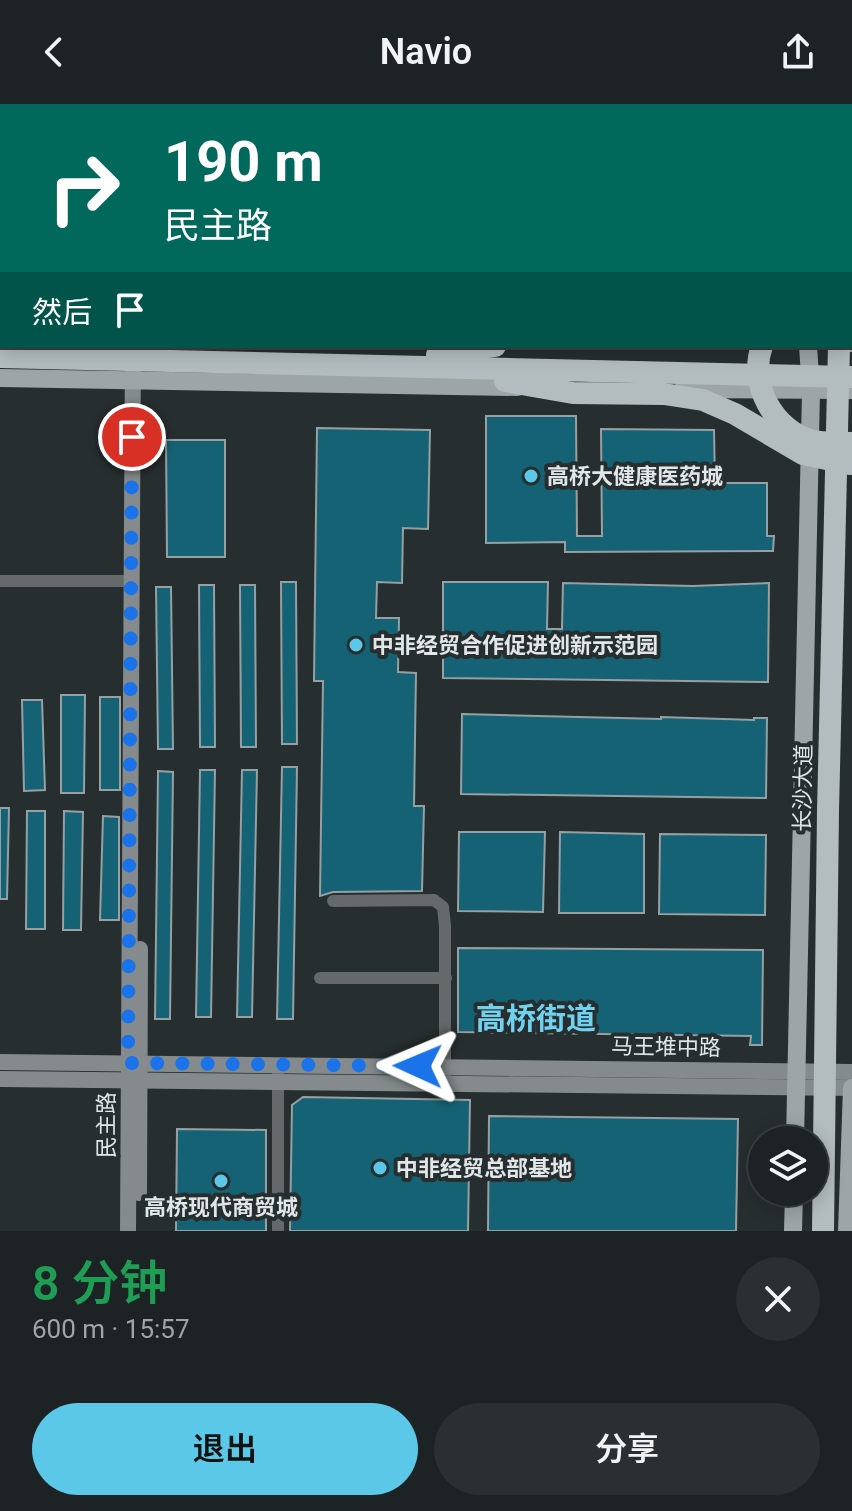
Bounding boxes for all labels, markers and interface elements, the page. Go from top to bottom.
icon: back [32,30,76,74]
icon: share [776,30,820,74]
text: Navio [380,31,472,73]
text: 190 m [164,129,323,195]
icon: right [32,136,136,240]
text: 民主路 [164,205,272,247]
icon: arrive [108,288,152,332]
text: 然后 [32,295,92,330]
pin [98,403,166,471]
icon: arrive [110,415,154,459]
place label: 高桥大健康医药城 [547,464,723,489]
marker: 高桥大健康医药城 [522,467,540,485]
place label: 中非经贸合作促进创新示范园 [372,633,658,658]
marker: 中非经贸合作促进创新示范园 [347,636,365,654]
street label: 长沙大道 [790,744,816,832]
district label: 高桥街道 [476,1001,596,1036]
position arrow [376,1024,460,1108]
street label: 马王堆中路 [611,1034,721,1060]
street label: 民主路 [94,1092,119,1158]
map controls [748,1126,828,1206]
button: layers [748,1126,828,1206]
place label: 中非经贸总部基地 [396,1156,572,1181]
marker: 中非经贸总部基地 [371,1159,389,1177]
marker: 高桥现代商贸城 [212,1172,230,1190]
place label: 高桥现代商贸城 [144,1195,298,1220]
text: 8 分钟 [32,1255,167,1312]
button: close [736,1257,820,1341]
text: 600 m · 15:57 [32,1314,190,1344]
button: 退出 [32,1403,418,1495]
button: 分享 [434,1403,820,1495]

